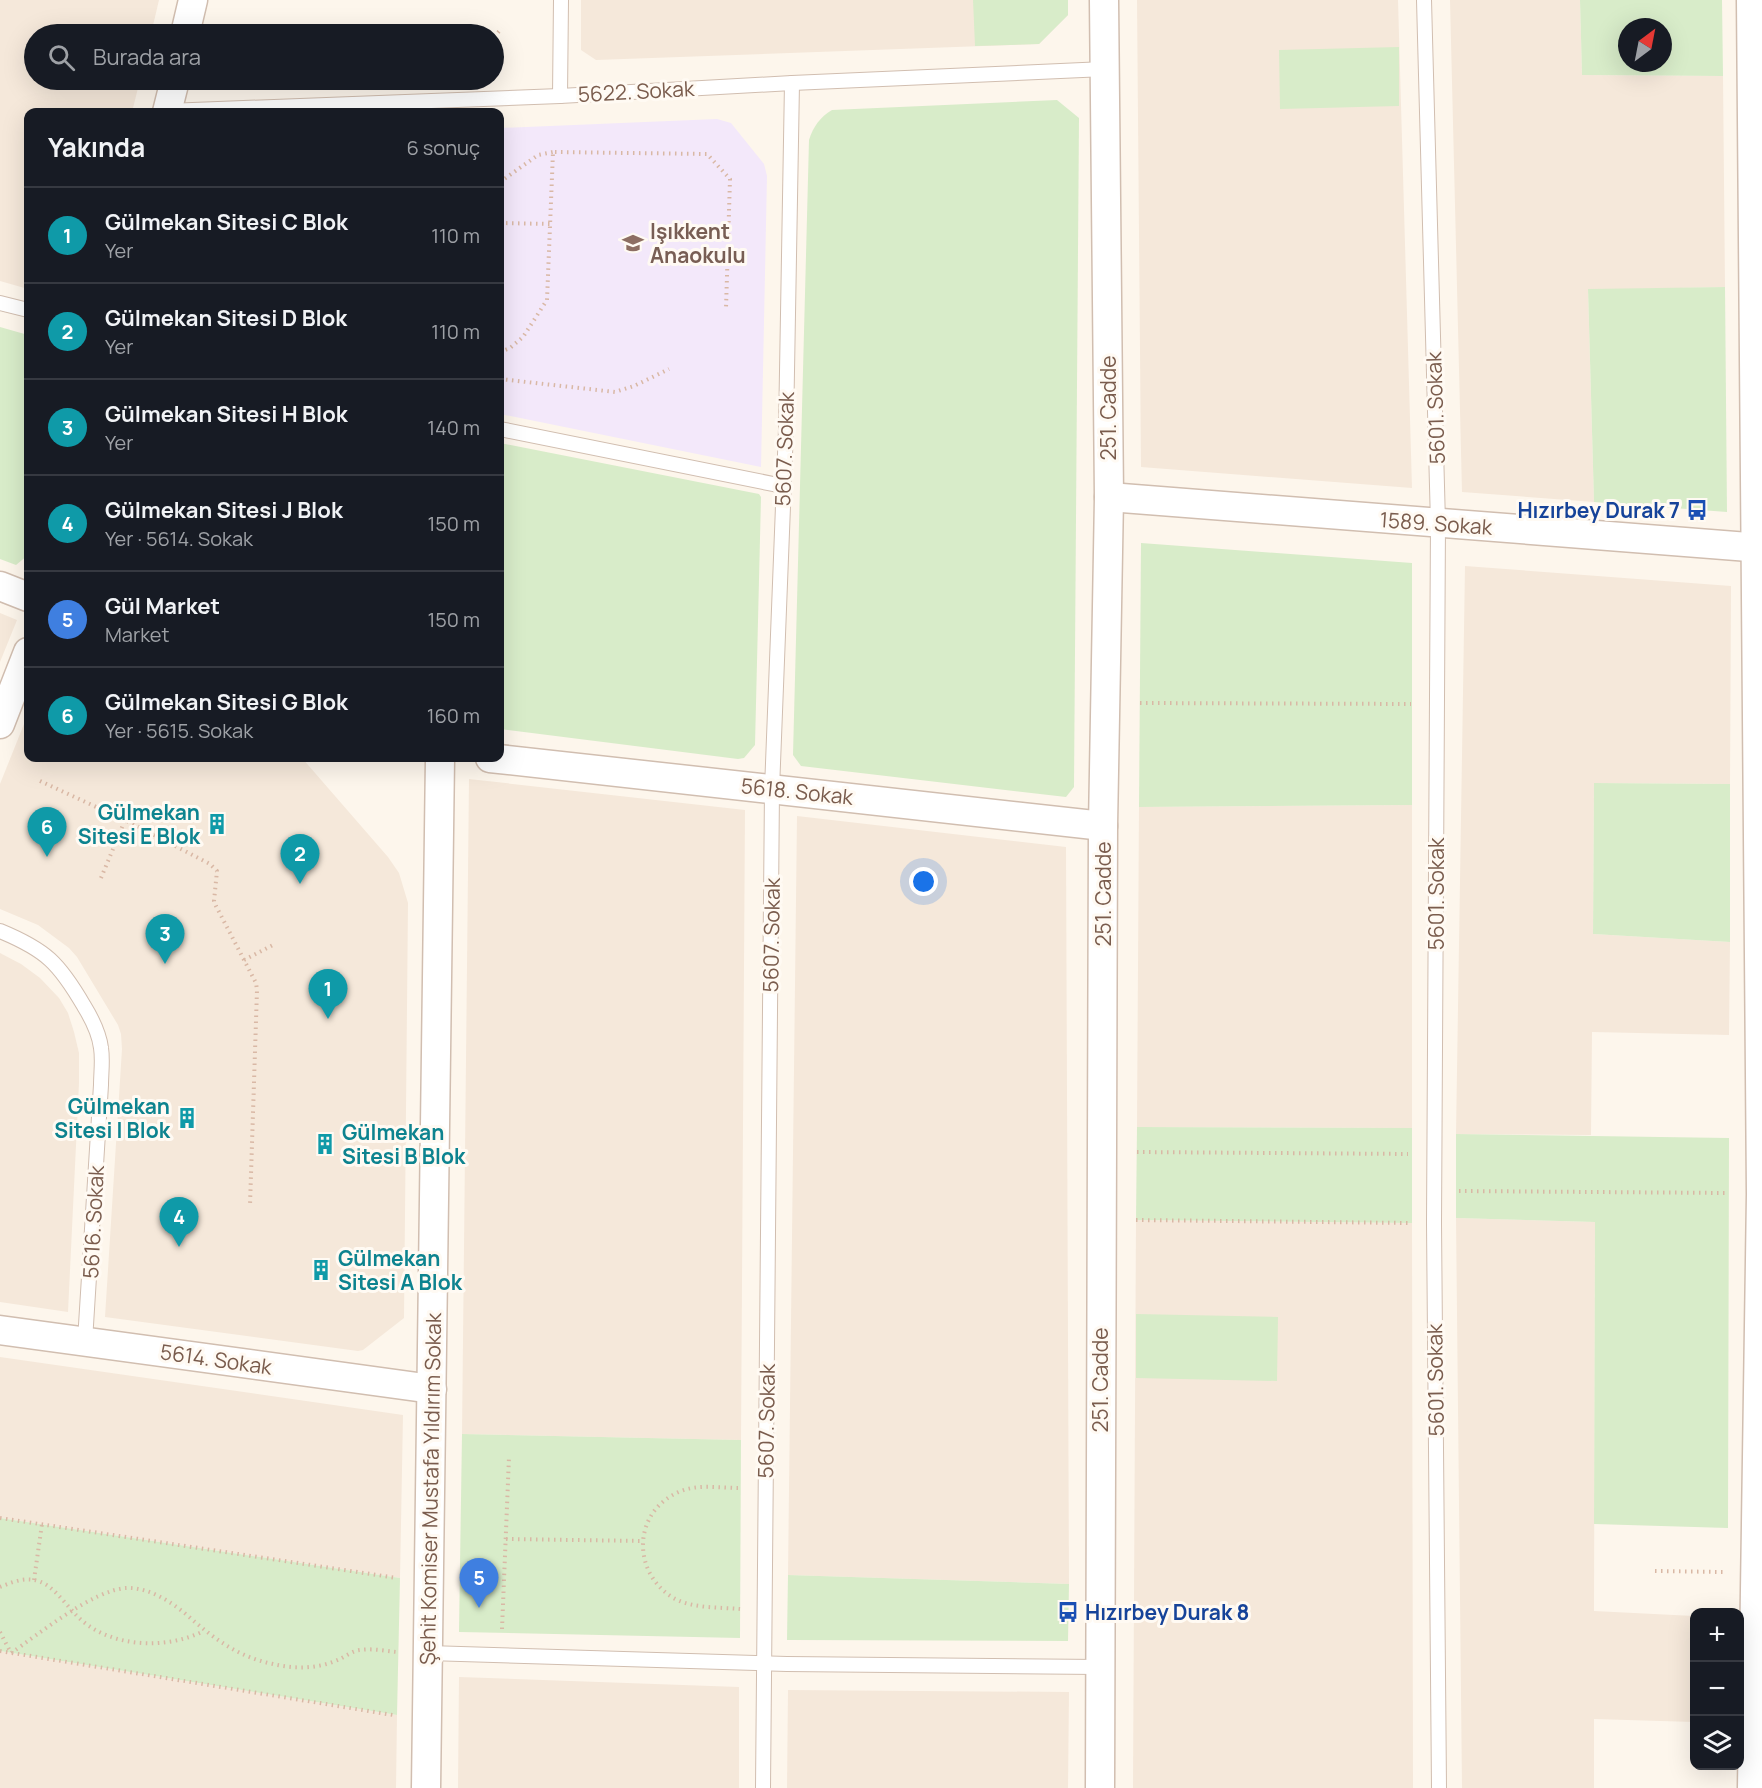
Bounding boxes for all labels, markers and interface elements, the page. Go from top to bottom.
north arrow [1618,18,1672,72]
search box [24,24,504,90]
icon: search [45,41,78,74]
text: Burada ara [93,42,201,72]
street label: 5622. Sokak [577,74,695,108]
text: Yakında [48,129,145,165]
text: 6 sonuç [406,134,480,161]
text: Gülmekan Sitesi C Blok [105,207,348,237]
place label: Işıkkent Anaokulu [650,217,746,269]
text: 1 [63,222,72,249]
text: 110 m [431,222,480,249]
school or university icon: Işıkkent Anaokulu [621,231,645,255]
text: Yer [105,237,133,264]
text: Gülmekan Sitesi D Blok [105,303,347,333]
text: 2 [62,318,73,345]
text: 110 m [431,318,480,345]
text: Yer [105,333,133,360]
street label: 5601. Sokak [1419,351,1451,465]
street label: 251. Cadde [1094,356,1122,460]
street label: 5607. Sokak [768,391,800,507]
text: Gülmekan Sitesi H Blok [105,399,348,429]
text: 3 [62,414,73,441]
text: 140 m [427,414,480,441]
text: Yer [105,429,133,456]
text: Gülmekan Sitesi J Blok [105,495,343,525]
place label: Hızırbey Durak 7 [1517,496,1680,524]
bus stop icon: Hızırbey Durak 7 [1685,498,1709,522]
street label: 1589. Sokak [1379,505,1494,541]
text: 4 [61,510,74,537]
text: 150 m [427,510,480,537]
text: Yer · 5614. Sokak [105,525,253,552]
text: Gül Market [105,591,220,621]
text: 5 [62,606,73,633]
text: 150 m [427,606,480,633]
text: Market [105,621,170,648]
text: Gülmekan Sitesi G Blok [105,687,348,717]
text: 6 [61,702,74,729]
text: 160 m [427,702,480,729]
text: Yer · 5615. Sokak [105,717,253,744]
street label: 5618. Sokak [740,771,855,811]
place label: Gülmekan Sitesi E Blok [78,798,201,850]
pin: 6 [28,808,66,857]
building icon: Gülmekan Sitesi E Blok [205,812,229,836]
pin: 2 [280,834,320,884]
street label: 5601. Sokak [1422,837,1450,950]
street label: 251. Cadde [1089,842,1117,946]
your location [909,867,938,896]
street label: 5607. Sokak [756,877,786,992]
pin: 3 [146,914,184,964]
pin: 1 [308,970,348,1019]
place label: Gülmekan Sitesi I Blok [54,1092,171,1144]
building icon: Gülmekan Sitesi I Blok [175,1106,199,1130]
place label: Gülmekan Sitesi B Blok [342,1118,466,1170]
building icon: Gülmekan Sitesi B Blok [313,1132,337,1156]
street label: 5616. Sokak [76,1164,110,1279]
pin: 4 [160,1198,198,1247]
place label: Gülmekan Sitesi A Blok [338,1244,463,1296]
building icon: Gülmekan Sitesi A Blok [309,1258,333,1282]
street label: Şehit Komiser Mustafa Yıldırım Sokak [413,1312,447,1665]
street label: 5601. Sokak [1420,1323,1450,1437]
street label: 251. Cadde [1086,1328,1114,1432]
street label: 5614. Sokak [158,1337,274,1381]
street label: 5607. Sokak [751,1363,781,1478]
pin: 5 [460,1558,498,1608]
place label: Hızırbey Durak 8 [1085,1598,1249,1626]
bus stop icon: Hızırbey Durak 8 [1056,1600,1080,1624]
map controls [1690,1608,1744,1770]
button: + [1690,1608,1744,1662]
button: − [1690,1662,1744,1716]
button: layers [1690,1716,1744,1770]

